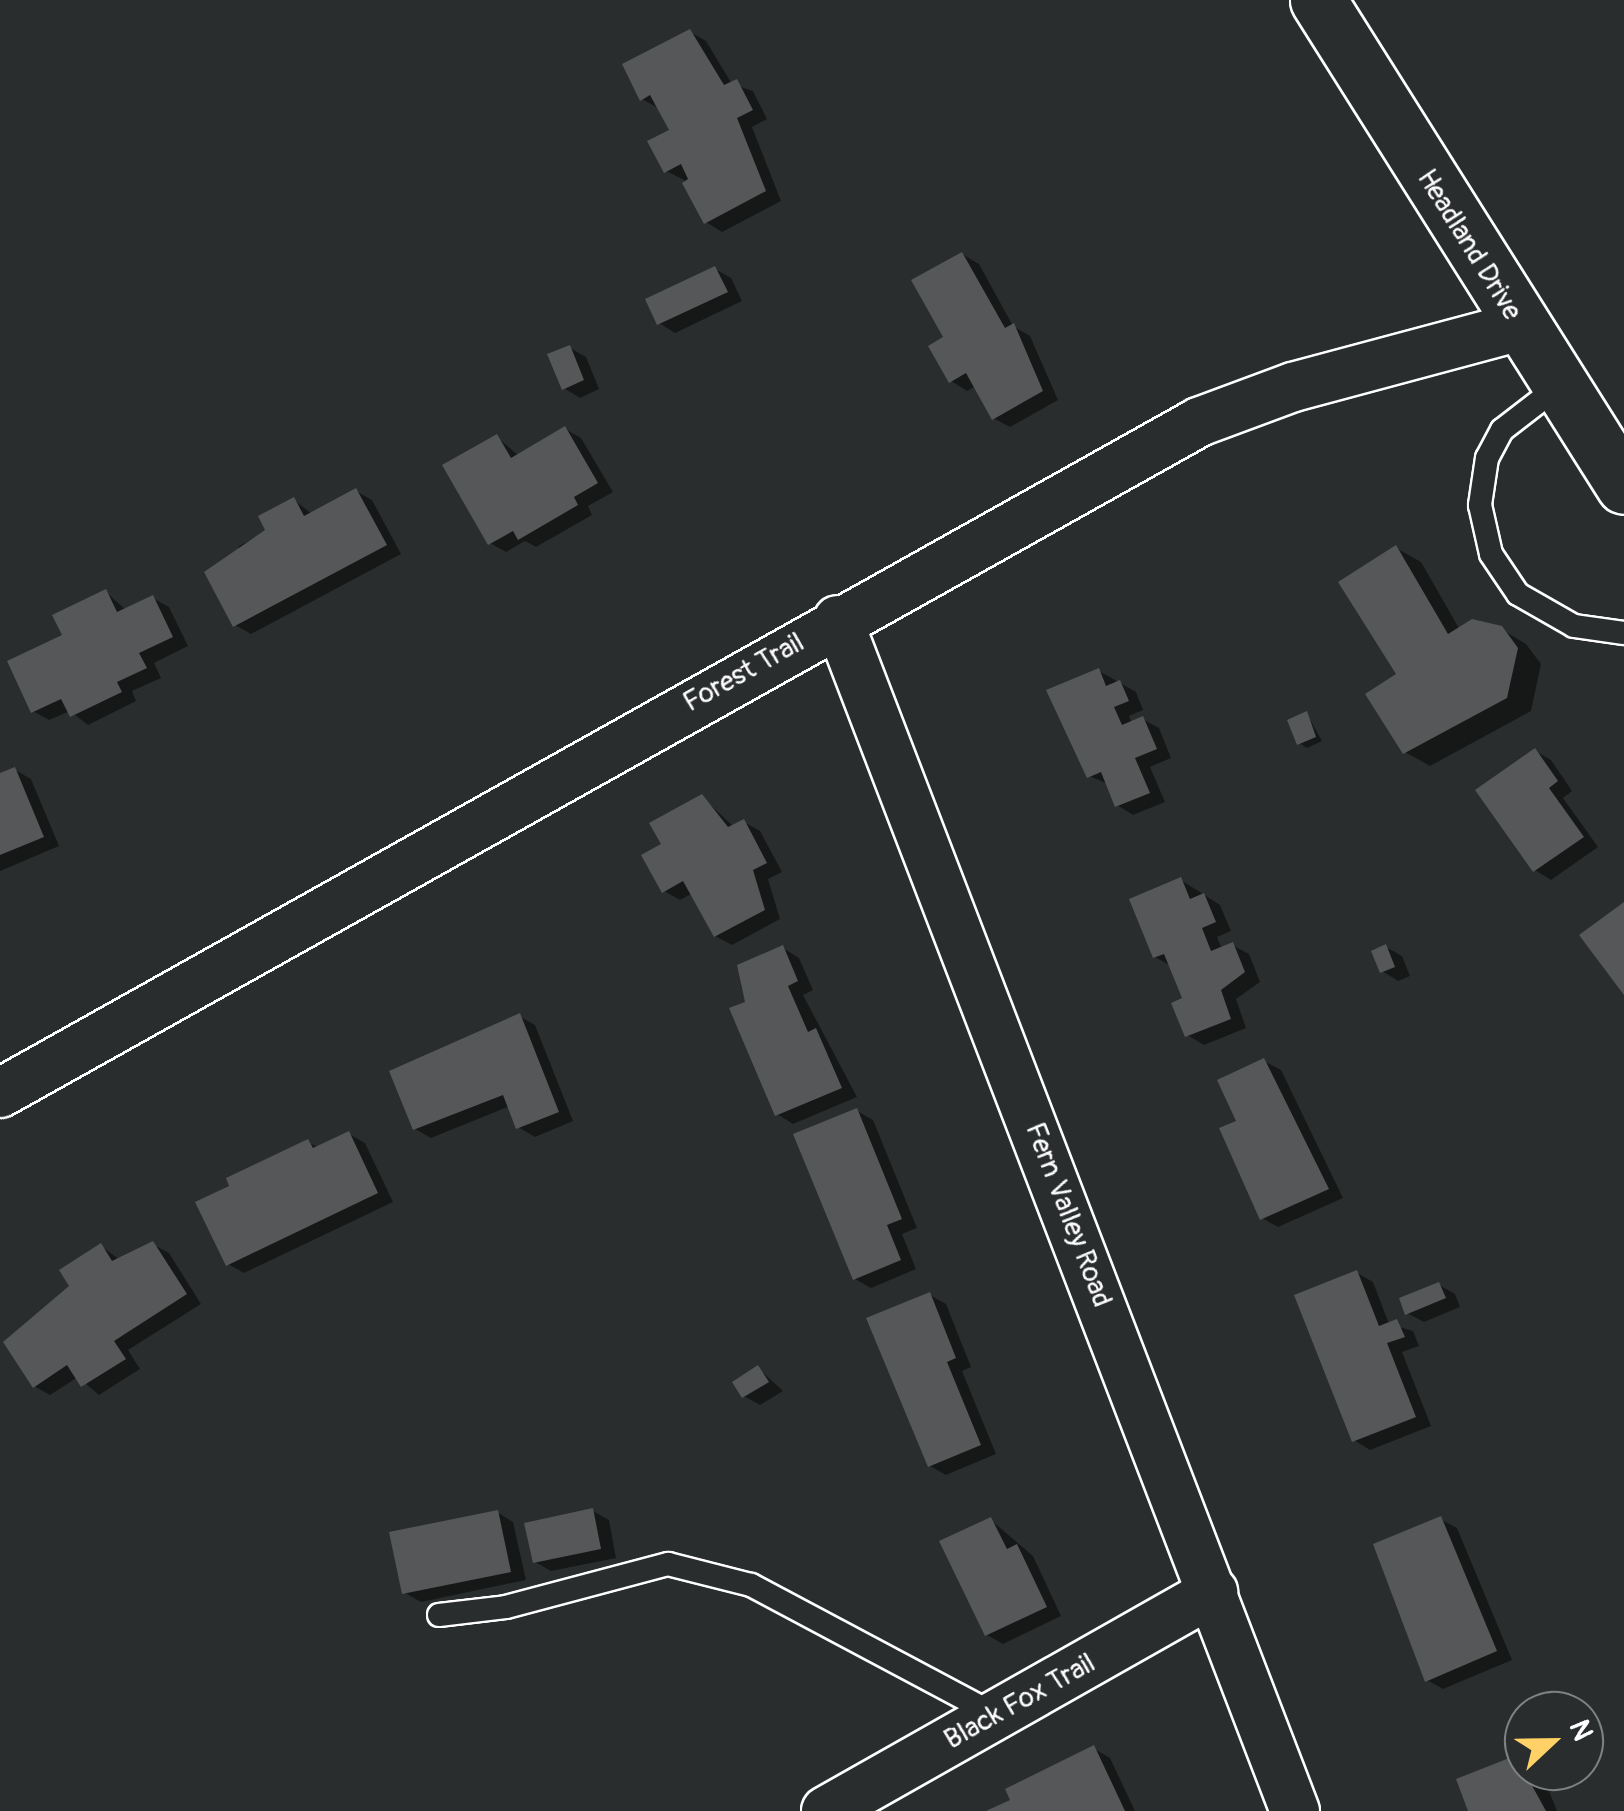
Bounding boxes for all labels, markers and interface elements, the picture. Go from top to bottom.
street label: Headland Drive [1409,163,1529,327]
street label: Forest Trail [678,626,810,720]
street label: Fern Valley Road [1017,1118,1119,1312]
street label: Black Fox Trail [939,1647,1101,1757]
north arrow [1504,1691,1604,1791]
text: N [1561,1715,1600,1746]

